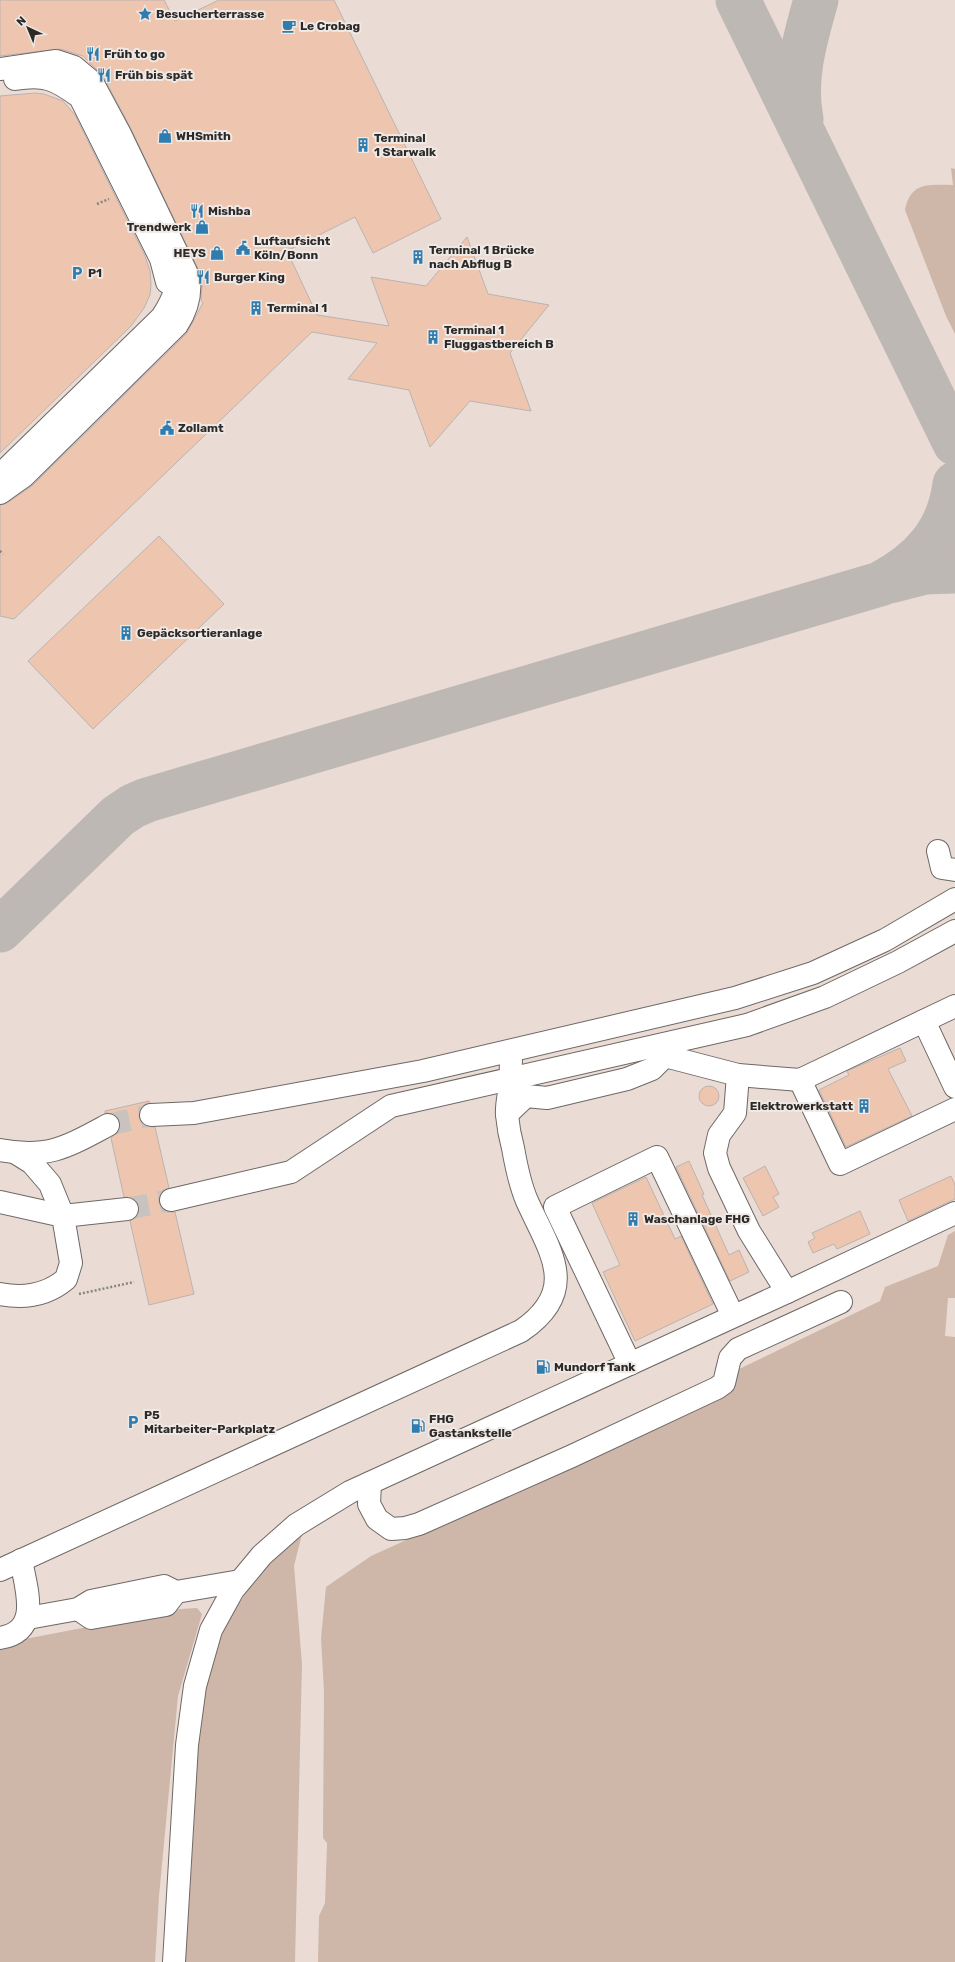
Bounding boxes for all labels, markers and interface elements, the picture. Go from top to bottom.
place icon: Besucherterrasse [137,6,153,22]
place label: Besucherterrasse [156,7,264,21]
north arrow [8,8,48,48]
text: N [14,14,29,29]
cafe icon: Le Crobag [281,18,297,34]
place label: Le Crobag [300,19,360,33]
restaurant icon: Früh to go [85,46,101,62]
place label: Früh to go [104,47,165,61]
restaurant icon: Früh bis spät [96,67,112,83]
place label: Früh bis spät [115,68,193,82]
shop icon: WHSmith [157,128,173,144]
place label: WHSmith [176,129,231,143]
place label: Terminal 1 Starwalk [374,131,436,159]
building icon: Terminal 1 Starwalk [355,137,371,153]
restaurant icon: Mishba [189,203,205,219]
place label: Mishba [208,204,250,218]
shop icon: Trendwerk [194,219,210,235]
place label: Trendwerk [127,220,191,234]
place label: Luftaufsicht Köln/Bonn [254,234,331,262]
public building icon: Luftaufsicht Köln/Bonn [235,240,251,256]
place label: Terminal 1 Brücke nach Abflug B [429,243,534,271]
shop icon: HEYS [209,245,225,261]
place label: HEYS [174,246,206,260]
building icon: Terminal 1 Brücke nach Abflug B [410,249,426,265]
parking icon: P1 [69,265,85,281]
place label: P1 [88,266,102,280]
restaurant icon: Burger King [195,269,211,285]
place label: Burger King [214,270,285,284]
building icon: Terminal 1 [248,300,264,316]
place label: Terminal 1 [267,301,327,315]
place label: Terminal 1 Fluggastbereich B [444,323,554,351]
building icon: Terminal 1 Fluggastbereich B [425,329,441,345]
public building icon: Zollamt [159,420,175,436]
place label: Zollamt [178,421,224,435]
building icon: Gepäcksortieranlage [118,625,134,641]
place label: Gepäcksortieranlage [137,626,262,640]
building icon: Elektrowerkstatt [856,1098,872,1114]
place label: Elektrowerkstatt [750,1099,853,1113]
building icon: Waschanlage FHG [625,1211,641,1227]
place label: Waschanlage FHG [644,1212,750,1226]
fuel station icon: Mundorf Tank [535,1359,551,1375]
place label: Mundorf Tank [554,1360,635,1374]
place label: P5 Mitarbeiter-Parkplatz [144,1408,275,1436]
place label: FHG Gastankstelle [429,1412,512,1440]
parking icon: P5 Mitarbeiter-Parkplatz [125,1414,141,1430]
fuel station icon: FHG Gastankstelle [410,1418,426,1434]

